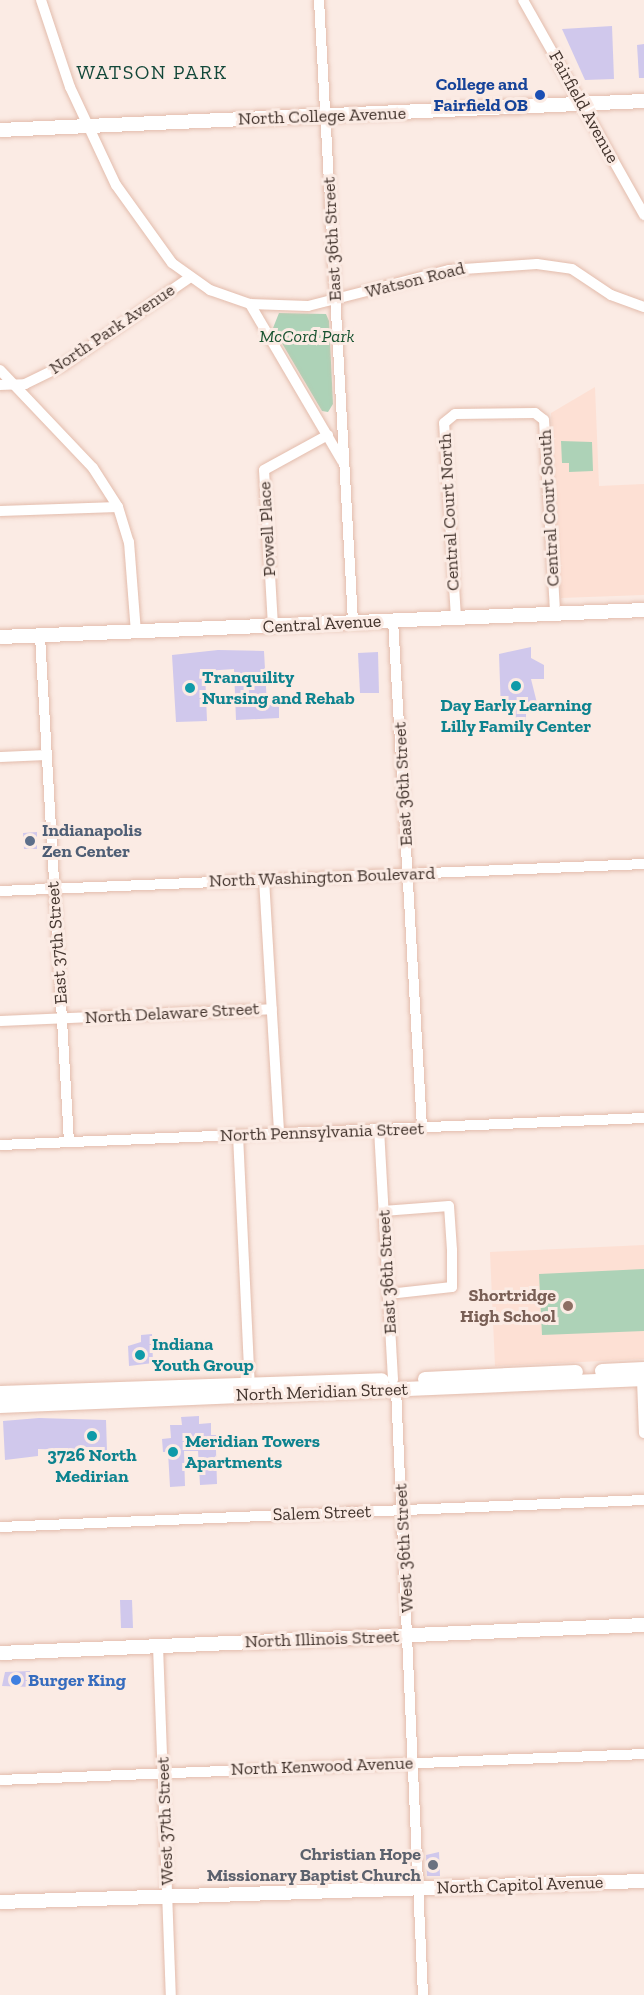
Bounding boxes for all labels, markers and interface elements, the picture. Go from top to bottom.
street label: Fairfield Avenue [544,47,624,167]
district label: WATSON PARK [76,60,228,84]
place label: College and Fairfield OB [434,74,528,116]
marker: College and Fairfield OB [533,88,547,102]
street label: North College Avenue [237,102,407,130]
street label: East 36th Street [318,176,346,302]
street label: Watson Road [363,257,467,303]
street label: North Park Avenue [45,279,179,379]
park label: McCord Park [259,325,355,347]
street label: Central Court South [534,429,564,587]
street label: Central Court North [434,433,464,591]
street label: Powell Place [254,481,280,577]
street label: Central Avenue [262,610,382,638]
place label: Tranquility Nursing and Rehab [202,667,355,710]
marker: Day Early Learning Lilly Family Center [509,679,523,693]
marker: Tranquility Nursing and Rehab [183,681,197,695]
place label: Day Early Learning Lilly Family Center [440,695,592,738]
street label: East 36th Street [389,721,417,847]
place label: Indianapolis Zen Center [42,820,142,862]
marker: Indianapolis Zen Center [23,834,37,848]
street label: North Washington Boulevard [208,862,436,892]
street label: East 37th Street [42,881,72,1005]
street label: North Delaware Street [84,998,260,1028]
street label: North Pennsylvania Street [219,1118,425,1146]
street label: East 36th Street [373,1209,401,1335]
place label: Shortridge High School [460,1285,556,1328]
marker: Shortridge High School [561,1299,575,1313]
place label: Indiana Youth Group [152,1334,254,1376]
marker: Indiana Youth Group [133,1348,147,1362]
street label: North Meridian Street [235,1378,409,1406]
marker: 3726 North Medirian [85,1429,99,1443]
place label: Meridian Towers Apartments [185,1431,320,1474]
place label: 3726 North Medirian [47,1445,137,1488]
marker: Meridian Towers Apartments [166,1445,180,1459]
street label: West 36th Street [390,1483,418,1613]
street label: Salem Street [272,1500,372,1526]
street label: North Illinois Street [244,1626,400,1652]
place label: Burger King [28,1669,126,1691]
marker: Burger King [9,1673,23,1687]
street label: North Kenwood Avenue [230,1752,414,1780]
street label: West 37th Street [152,1756,178,1886]
place label: Christian Hope Missionary Baptist Church [206,1844,421,1886]
marker: Christian Hope Missionary Baptist Church [426,1858,440,1872]
street label: North Capitol Avenue [436,1871,604,1899]

